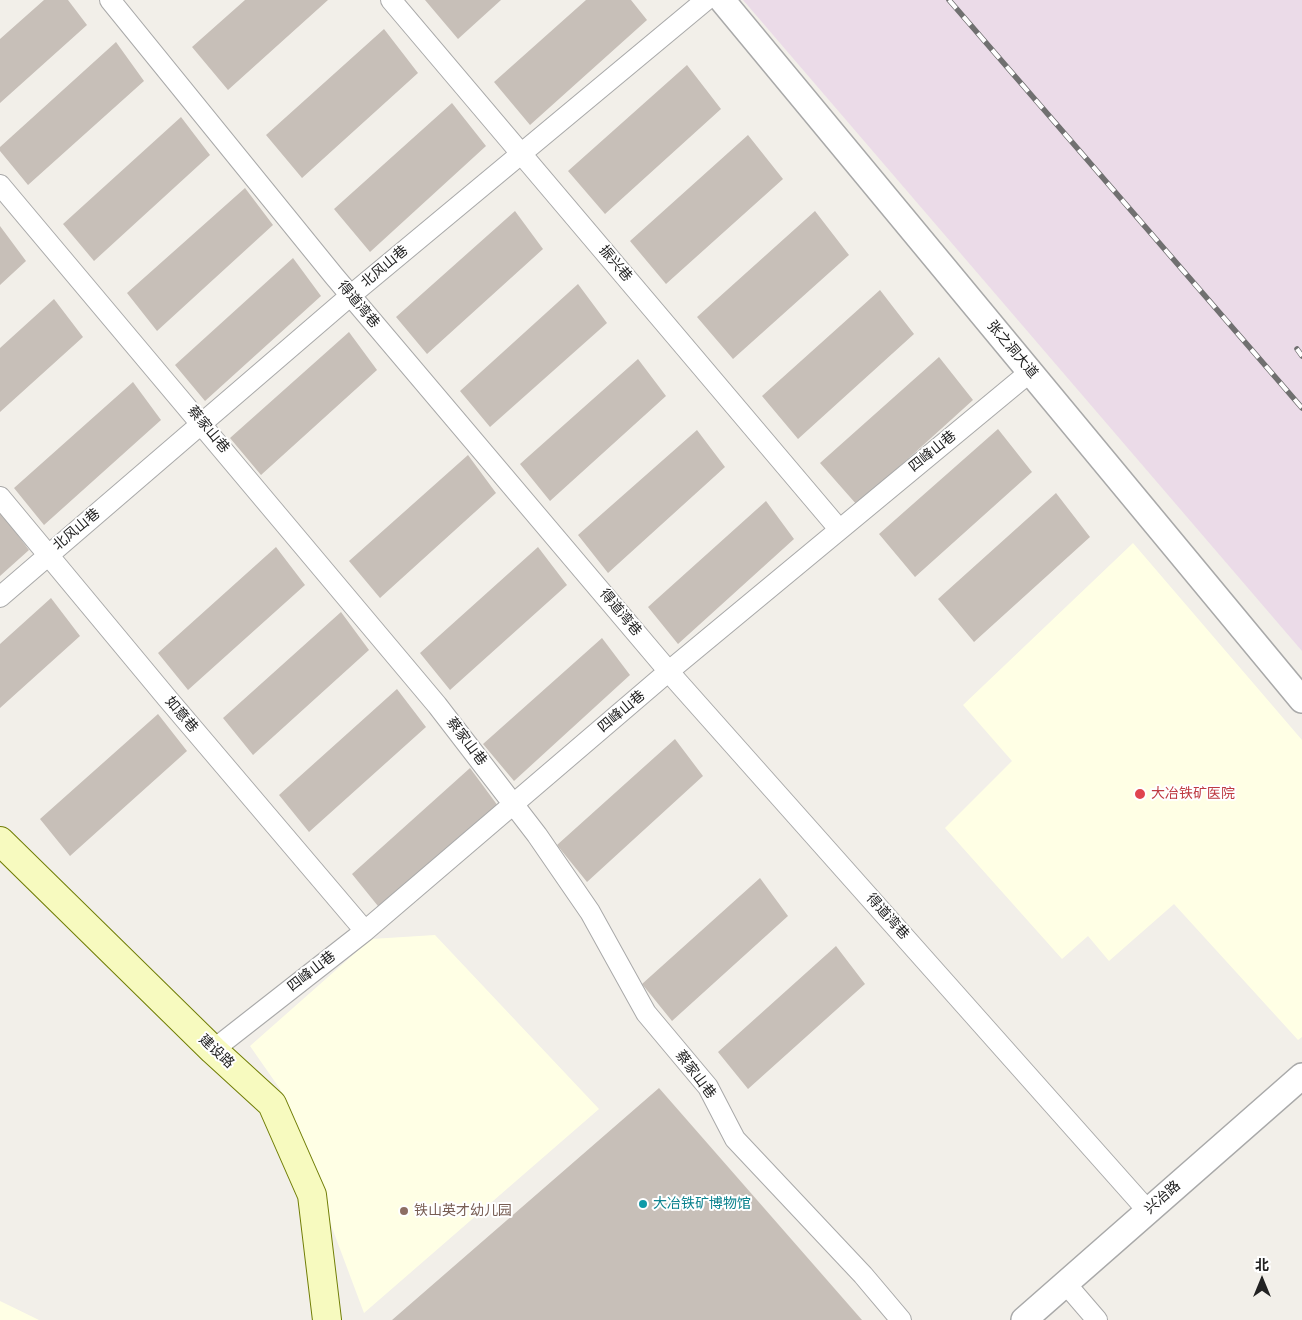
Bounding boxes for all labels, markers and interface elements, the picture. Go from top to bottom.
street label: 北风山巷 [358,243,412,291]
street label: 振兴巷 [595,243,635,285]
street label: 得道湾巷 [334,278,382,332]
street label: 张之洞大道 [983,318,1041,382]
street label: 蔡家山巷 [184,403,232,457]
street label: 四峰山巷 [906,428,960,476]
street label: 北风山巷 [50,506,104,554]
street label: 得道湾巷 [596,586,644,640]
street label: 四峰山巷 [595,688,649,736]
street label: 如意巷 [161,694,201,736]
street label: 蔡家山巷 [442,715,490,769]
place label: 大冶铁矿医院 [1151,786,1235,802]
marker: 大冶铁矿医院 [1133,787,1147,801]
street label: 得道湾巷 [862,891,912,943]
street label: 四峰山巷 [285,948,339,996]
street label: 建设路 [195,1032,237,1072]
street label: 蔡家山巷 [671,1048,719,1102]
street label: 兴冶路 [1142,1178,1184,1218]
place label: 大冶铁矿博物馆 [653,1196,751,1212]
marker: 大冶铁矿博物馆 [637,1198,649,1210]
place label: 铁山英才幼儿园 [414,1203,512,1219]
marker: 铁山英才幼儿园 [398,1205,410,1217]
north arrow [1237,1255,1287,1305]
text: 北 [1255,1257,1269,1273]

